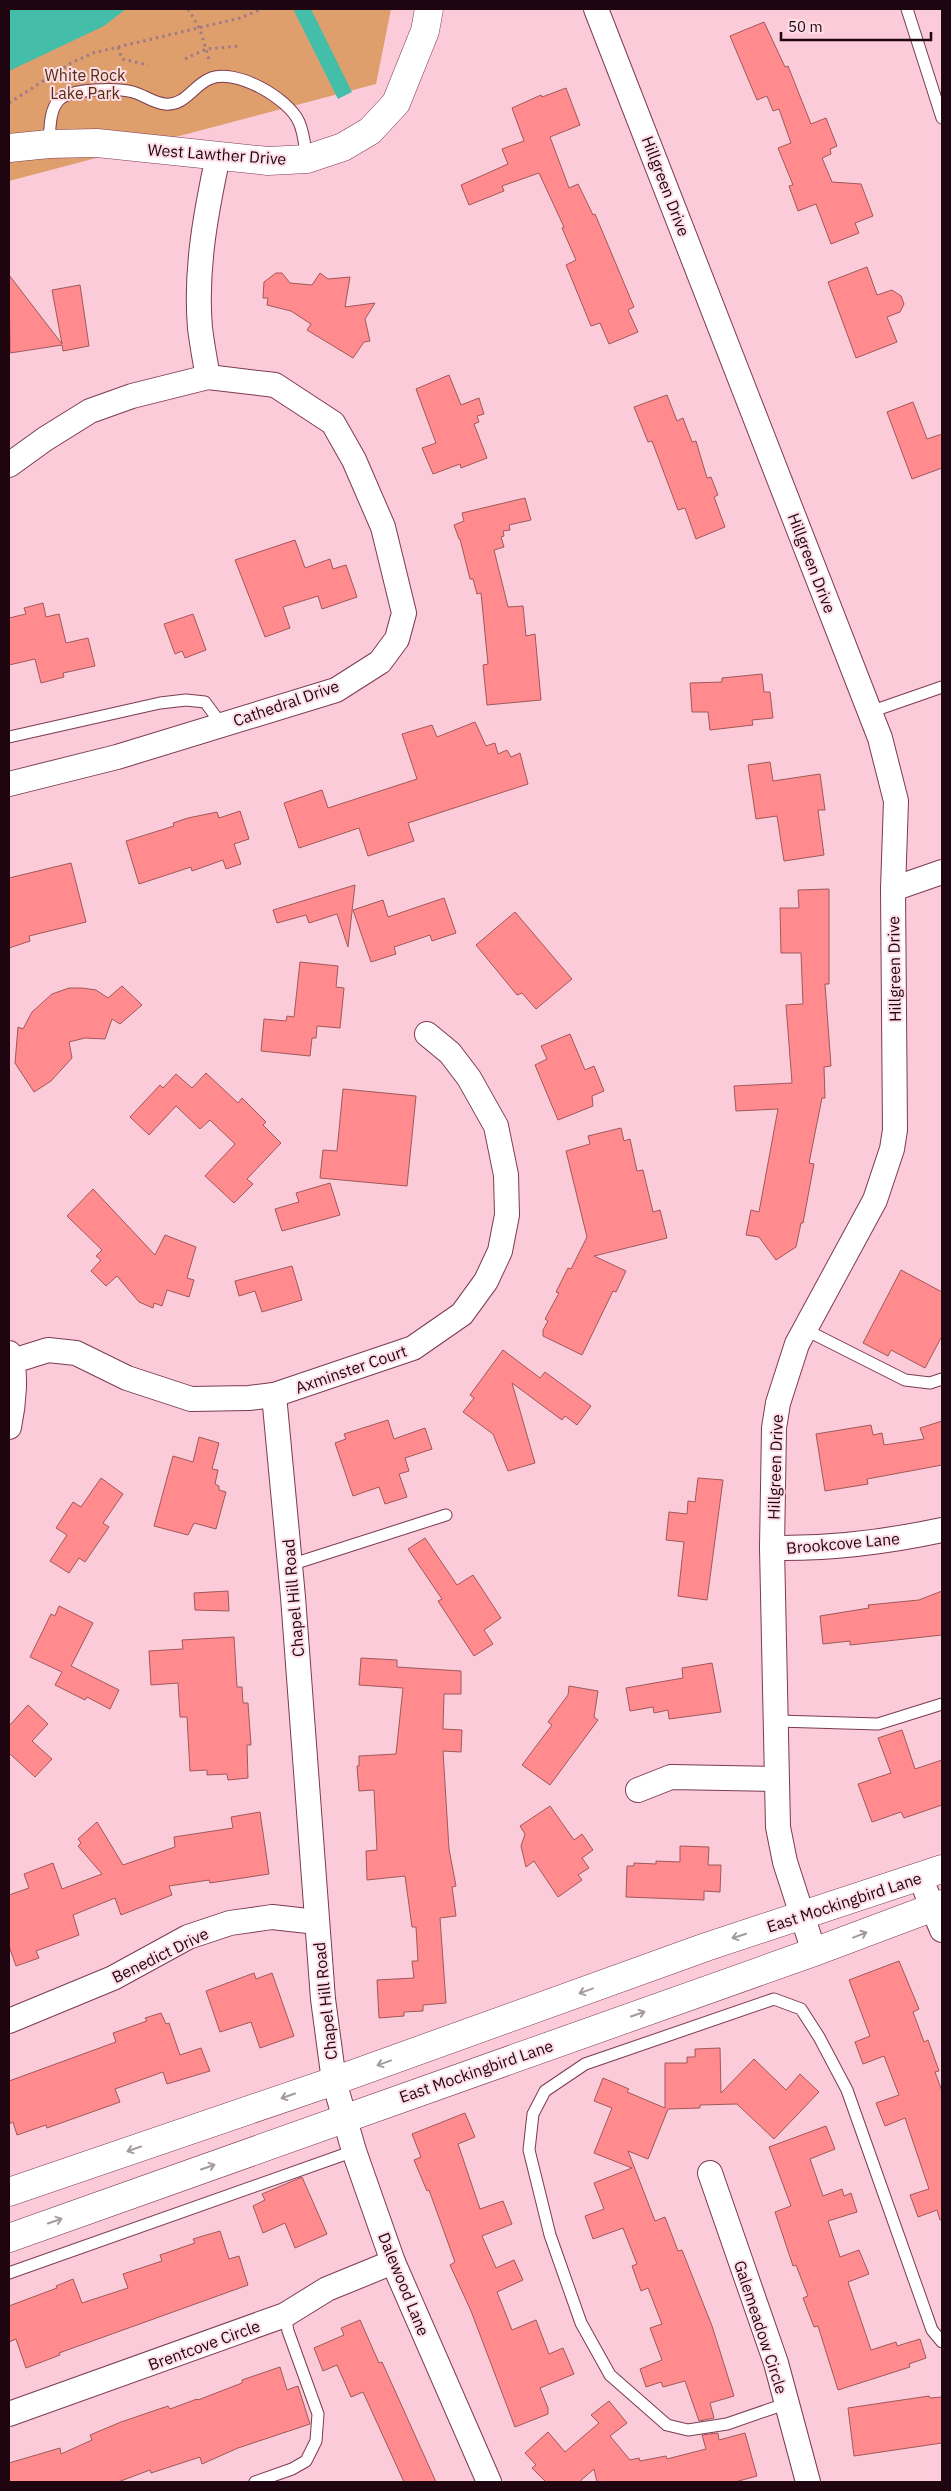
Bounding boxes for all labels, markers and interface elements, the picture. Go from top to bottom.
scale bar [781,10,931,42]
text: 50 m [788,17,823,36]
park label: White Rock Lake Park [45,65,126,103]
street label: Hillgreen Drive [638,133,694,239]
street label: West Lawther Drive [147,139,287,169]
street label: Hillgreen Drive [784,510,840,616]
street label: Cathedral Drive [230,675,342,731]
street label: Hillgreen Drive [883,916,905,1022]
street label: Axminster Court [293,1341,409,1397]
street label: Hillgreen Drive [763,1414,787,1520]
street label: Brookcove Lane [785,1528,901,1558]
street label: Chapel Hill Road [278,1538,308,1658]
street label: East Mockingbird Lane [764,1867,924,1936]
street label: Benedict Drive [108,1923,212,1987]
one-way arrow [852,1929,867,1939]
one-way arrow [731,1932,747,1941]
street label: Chapel Hill Road [309,1941,341,2061]
one-way arrow [578,1987,594,1996]
one-way arrow [630,2009,645,2018]
street label: East Mockingbird Lane [396,2035,556,2107]
one-way arrow [376,2059,392,2068]
one-way arrow [280,2092,296,2102]
one-way arrow [127,2145,143,2154]
one-way arrow [200,2162,215,2171]
one-way arrow [46,2216,62,2226]
street label: Dalewood Lane [374,2229,434,2339]
street label: Galemeadow Circle [730,2258,792,2397]
street label: Brentcove Circle [145,2315,263,2375]

